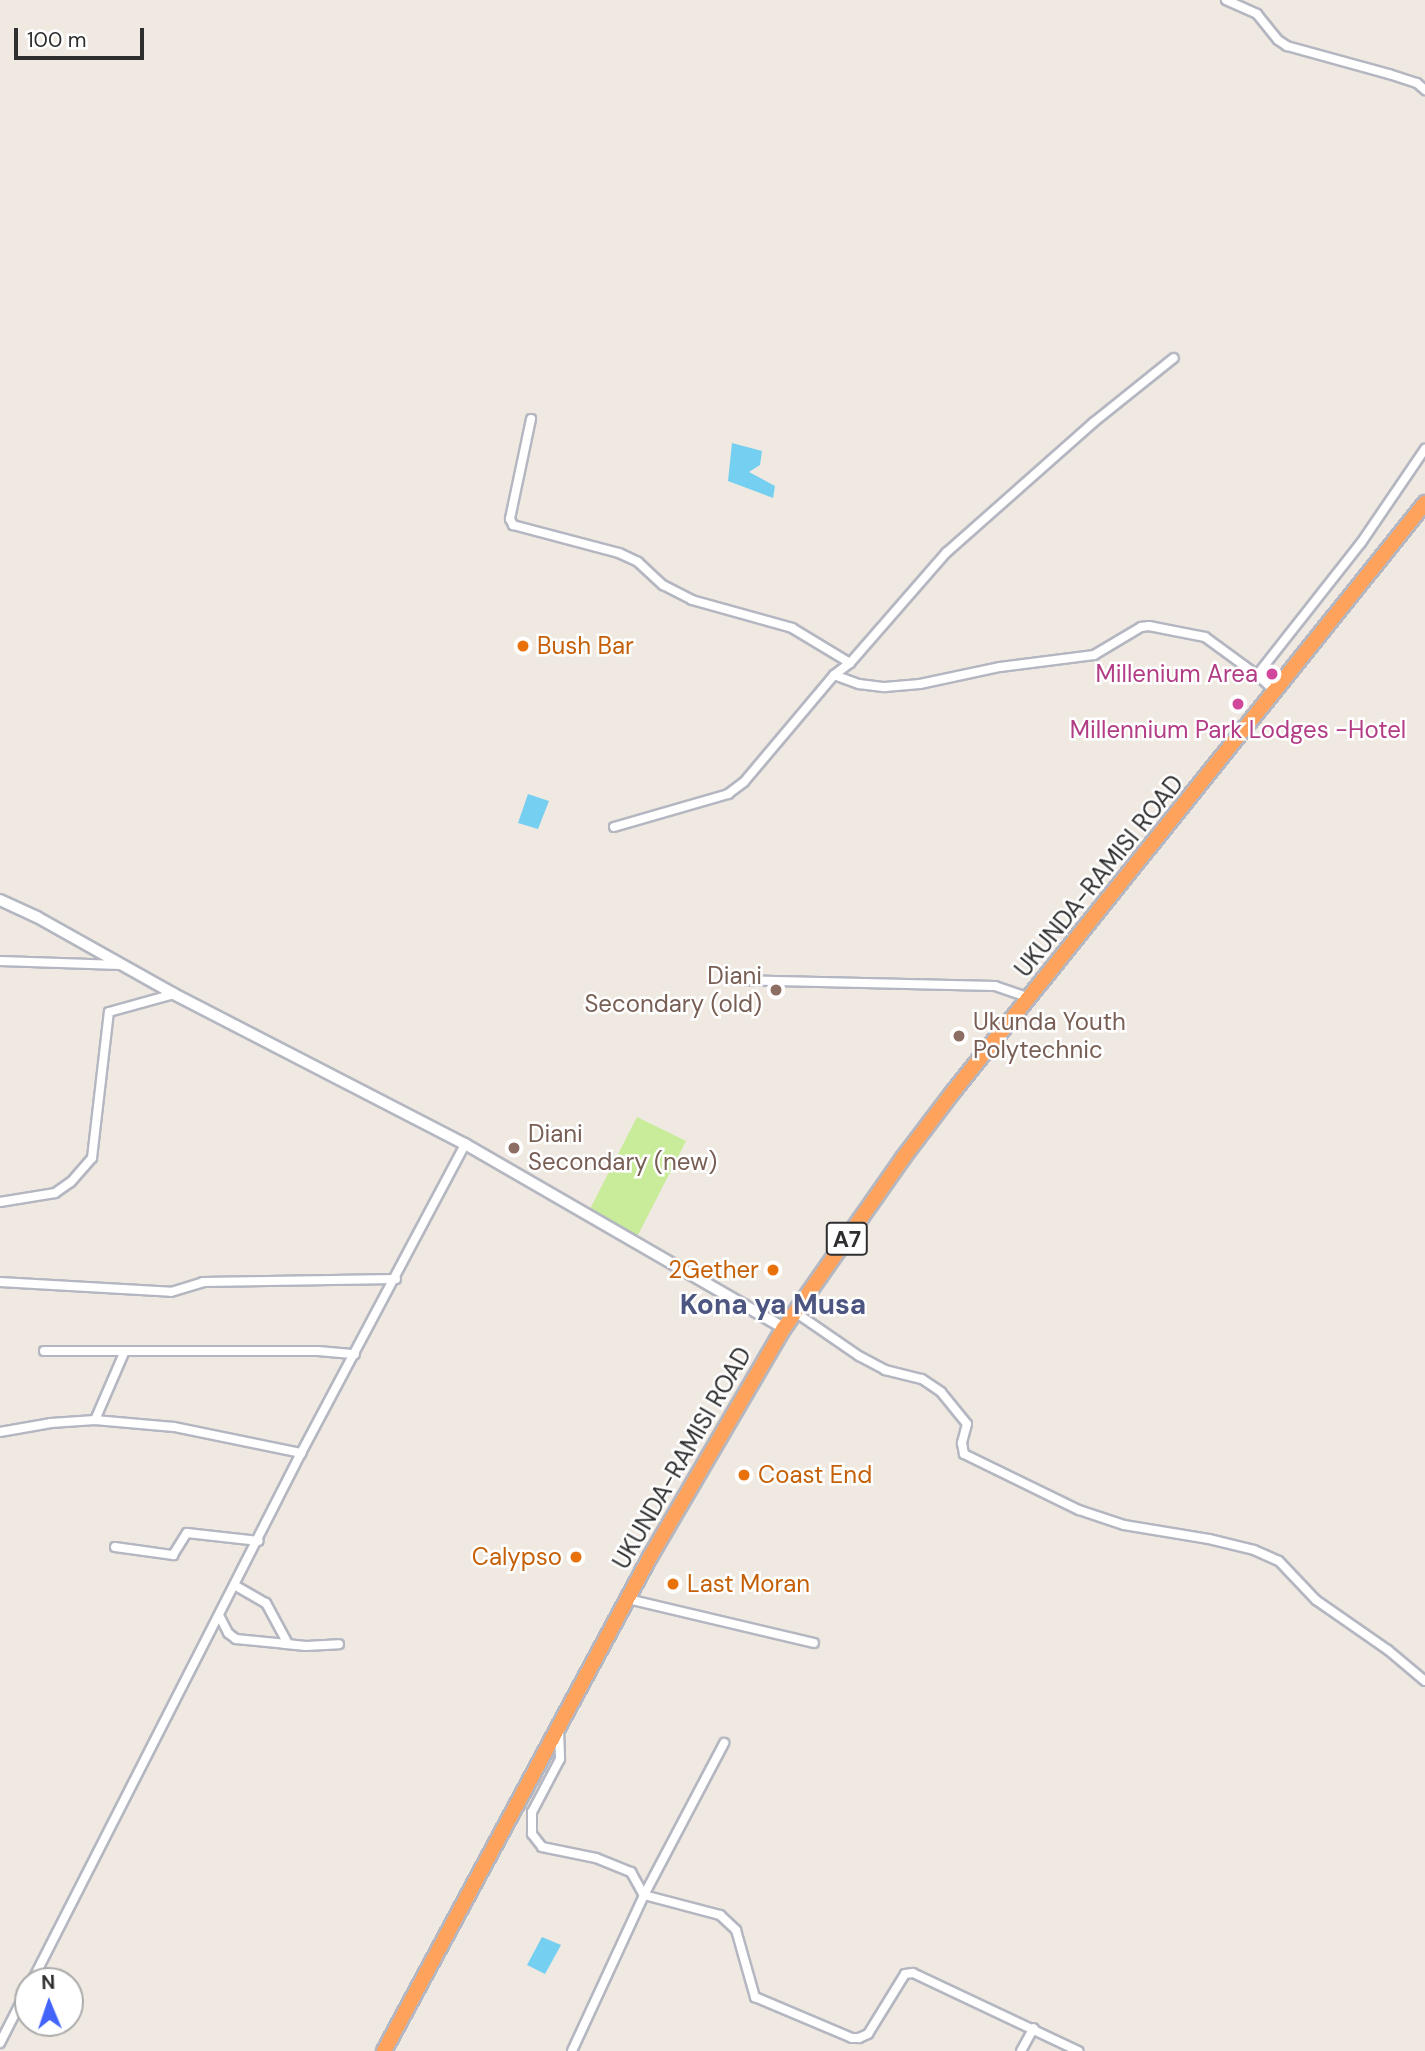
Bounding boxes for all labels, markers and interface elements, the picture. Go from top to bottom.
scale bar [18,14,147,58]
text: 100 m [27,26,87,54]
place label: Bush Bar [537,632,634,660]
marker: Bush Bar [515,638,531,654]
place label: Millenium Area [1096,660,1258,688]
marker: Millenium Area [1264,666,1280,682]
marker: Millennium Park Lodges -Hotel [1230,696,1246,712]
place label: Millennium Park Lodges -Hotel [1070,716,1406,744]
street label: UKUNDA-RAMISI ROAD [1009,769,1189,983]
place label: Diani Secondary (old) [584,962,762,1018]
marker: Diani Secondary (old) [768,982,784,998]
place label: Ukunda Youth Polytechnic [973,1008,1126,1064]
marker: Ukunda Youth Polytechnic [951,1028,967,1044]
place label: Diani Secondary (new) [528,1120,717,1176]
marker: Diani Secondary (new) [506,1140,522,1156]
road number: A7 [824,1220,870,1258]
place label: 2Gether [668,1256,759,1284]
marker: 2Gether [765,1262,781,1278]
district label: Kona ya Musa [680,1288,866,1322]
street label: UKUNDA-RAMISI ROAD [607,1342,757,1574]
place label: Coast End [758,1461,872,1489]
marker: Coast End [736,1467,752,1483]
place label: Calypso [472,1543,562,1571]
marker: Calypso [568,1549,584,1565]
place label: Last Moran [687,1570,810,1598]
marker: Last Moran [665,1576,681,1592]
north arrow [14,1967,84,2037]
text: N [41,1970,56,1995]

